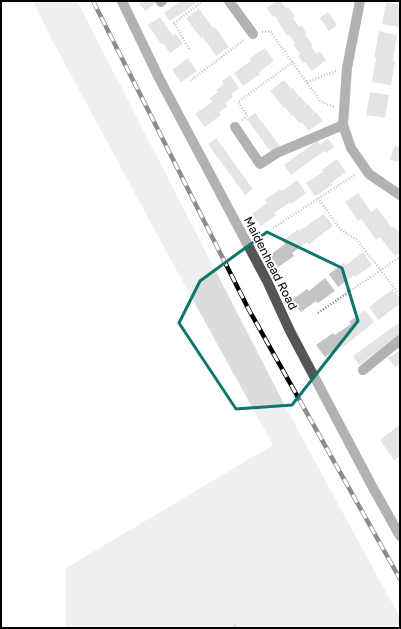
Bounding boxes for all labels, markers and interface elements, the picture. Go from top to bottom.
street label: Maidenhead Road [241,214,301,312]

